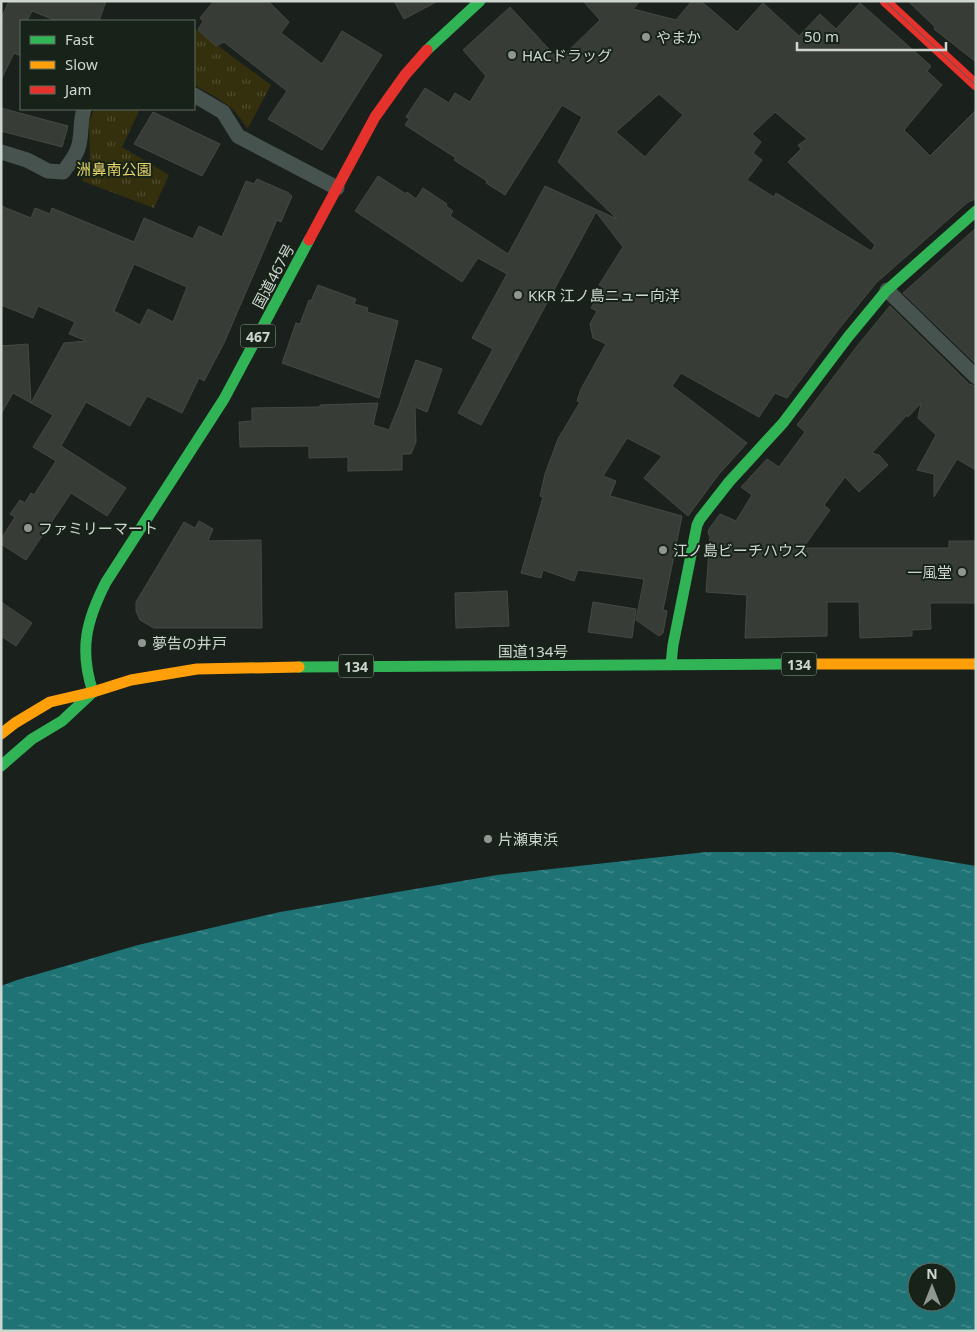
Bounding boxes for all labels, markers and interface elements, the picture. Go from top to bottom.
legend [20,20,195,110]
scale bar [797,20,946,52]
text: 50 m [804,26,839,46]
place label: やまか [656,27,701,47]
text: Fast [65,29,94,49]
marker: やまか [640,31,652,43]
place label: HACドラッグ [522,45,612,65]
marker: HACドラッグ [506,49,518,61]
text: Slow [65,54,98,74]
text: Jam [63,79,92,99]
park label: 洲鼻南公園 [76,159,152,179]
street label: 国道467号 [248,240,298,312]
place label: KKR 江ノ島ニュー向洋 [528,285,680,305]
marker: KKR 江ノ島ニュー向洋 [512,289,524,301]
road number: 467 [240,324,276,348]
place label: ファミリーマート [38,518,158,538]
marker: ファミリーマート [22,522,34,534]
place label: 江ノ島ビーチハウス [673,540,808,560]
marker: 江ノ島ビーチハウス [657,544,669,556]
place label: 一風堂 [907,562,952,582]
marker: 一風堂 [956,566,968,578]
place label: 夢告の井戸 [152,633,227,653]
marker: 夢告の井戸 [136,637,148,649]
street label: 国道134号 [498,641,568,661]
road number: 134 [782,652,816,676]
road number: 134 [338,654,374,678]
place label: 片瀬東浜 [498,829,558,849]
marker: 片瀬東浜 [482,833,494,845]
north arrow [907,1262,957,1312]
text: N [926,1264,938,1283]

